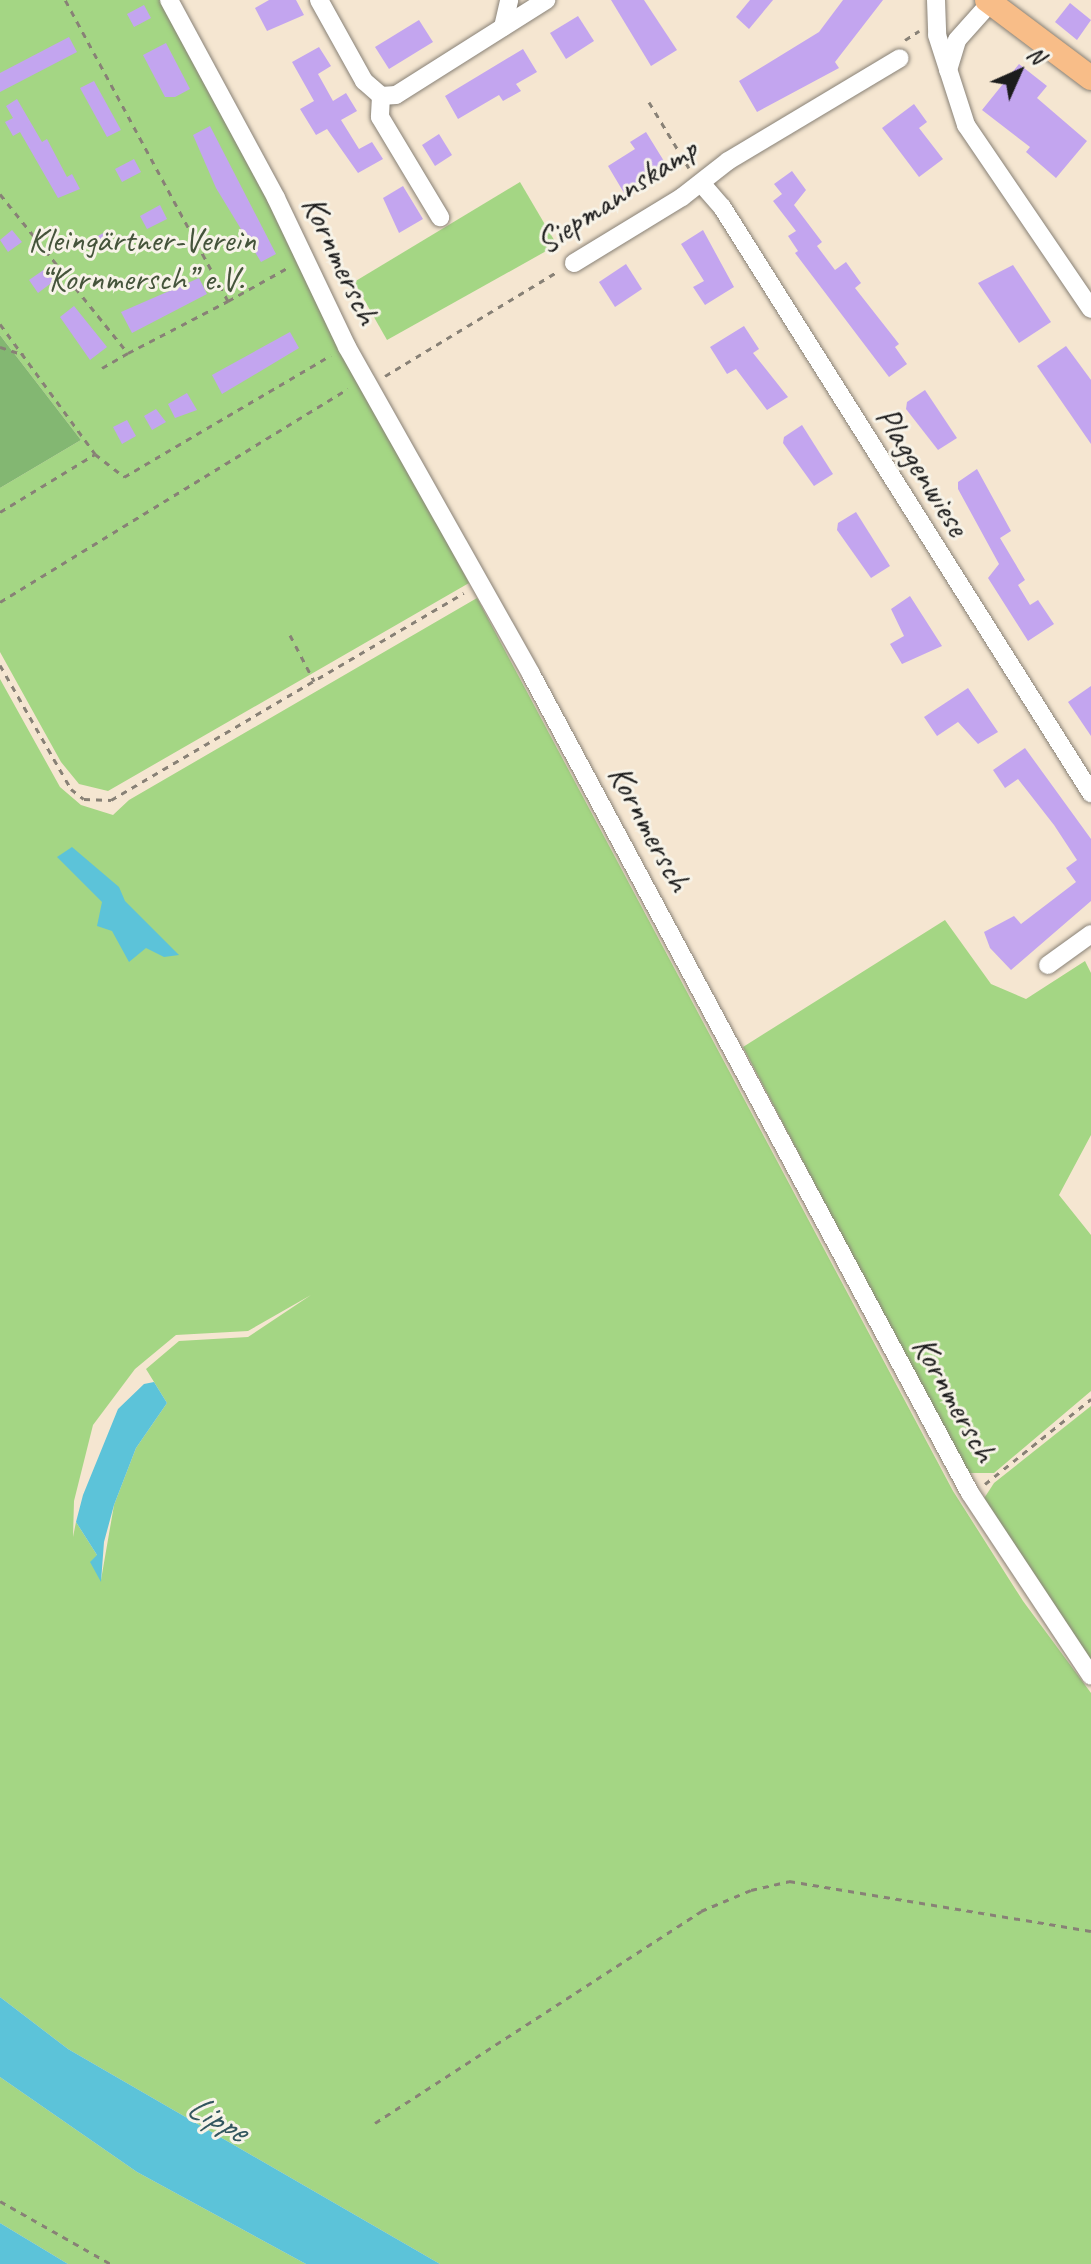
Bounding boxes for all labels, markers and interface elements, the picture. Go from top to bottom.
north arrow [979,32,1059,112]
text: N [1021,40,1051,70]
street label: Siepmannskamp [528,128,704,262]
street label: Kornmersch [294,189,388,331]
park label: Kleingärtner-Verein “Kornmersch” e.V. [28,219,256,298]
street label: Plaggenwiese [867,399,979,543]
street label: Kornmersch [600,758,700,898]
street label: Kornmersch [904,1329,1006,1469]
water label: Lippe [180,2084,254,2152]

